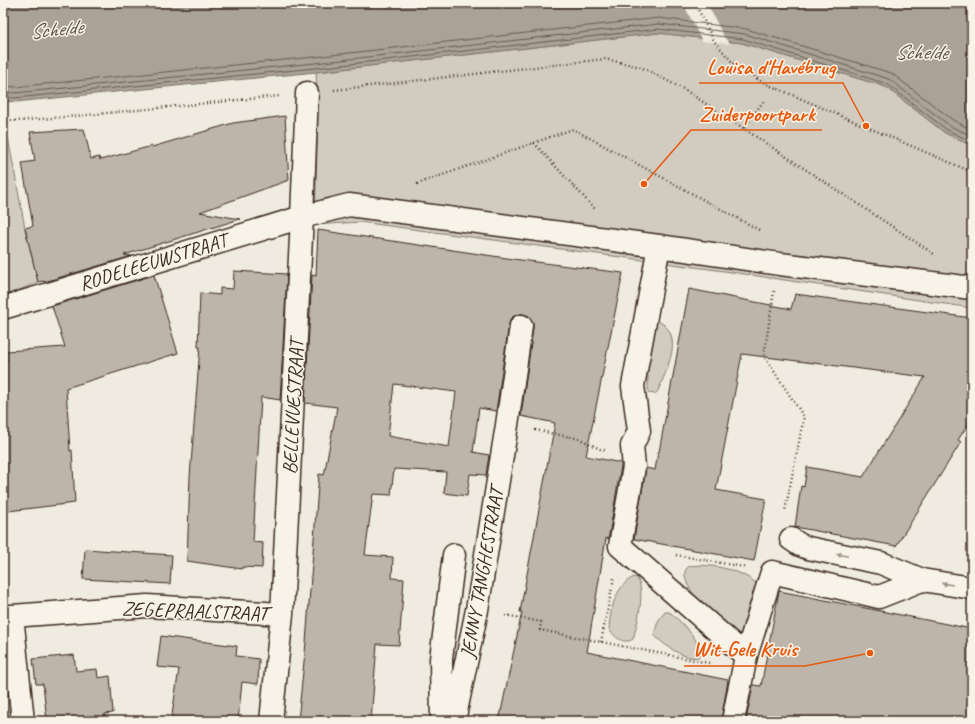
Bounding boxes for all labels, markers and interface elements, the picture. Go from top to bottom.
water label: Schelde [29,13,86,45]
water label: Schelde [895,39,950,65]
callout: Louisa d'Havébrug [699,50,843,83]
text: Louisa d'Havébrug [707,54,837,80]
callout: Zuiderpoortpark [691,97,822,130]
text: Zuiderpoortpark [699,101,817,127]
street label: RODELEEUWSTRAAT [76,226,234,296]
street label: BELLEVUESTRAAT [277,334,309,475]
street label: JENNY TANGHESTRAAT [455,481,510,661]
one-way arrow [836,552,849,558]
one-way arrow [941,581,953,587]
street label: ZEGEPRAALSTRAAT [122,596,273,626]
callout: Wit-Gele Kruis [684,633,805,666]
text: Wit-Gele Kruis [693,636,800,662]

